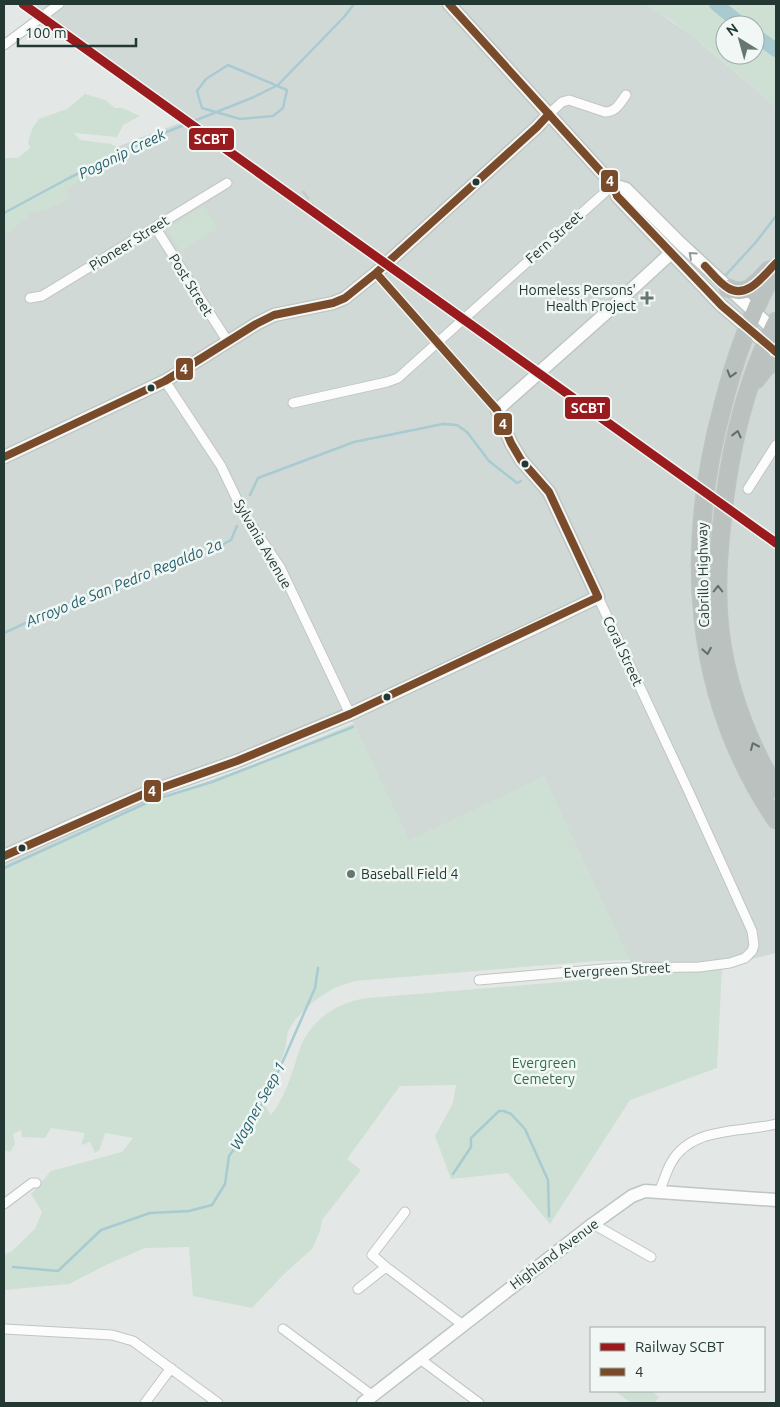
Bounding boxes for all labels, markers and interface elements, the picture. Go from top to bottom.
scale bar [18,15,135,47]
north arrow [715,15,765,65]
text: N [723,20,741,39]
text: 100 m [25,24,67,41]
water label: Pogonip Creek [76,125,168,182]
line badge: SCBT [188,127,235,151]
text: SCBT [194,131,229,147]
line badge: 4 [600,169,619,193]
text: 4 [606,173,614,189]
unlabelled marker [471,177,481,187]
street label: Fern Street [522,207,586,267]
street label: Pioneer Street [86,212,172,274]
street label: Post Street [166,251,217,319]
one-way arrow [689,252,698,261]
place label: Homeless Persons' Health Project [519,282,636,314]
marker: Homeless Persons' Health Project [640,291,654,305]
line badge: 4 [175,357,194,381]
text: 4 [180,361,188,377]
one-way arrow [727,369,737,377]
unlabelled marker [146,383,156,393]
line badge: SCBT [564,396,611,420]
text: SCBT [571,400,606,416]
line badge: 4 [493,412,513,436]
text: 4 [499,416,507,432]
one-way arrow [731,429,742,438]
unlabelled marker [520,459,530,469]
street label: Sylvania Avenue [231,496,295,592]
street label: Cabrillo Highway [694,522,712,628]
water label: Arroyo de San Pedro Regaldo 2a [22,535,224,630]
one-way arrow [713,585,723,592]
street label: Coral Street [600,614,646,689]
one-way arrow [702,647,712,656]
unlabelled marker [382,692,392,702]
one-way arrow [749,742,760,751]
line badge: 4 [143,779,162,803]
text: 4 [148,783,156,799]
unlabelled marker [17,843,27,853]
place label: Baseball Field 4 [361,866,458,882]
marker: Baseball Field 4 [345,868,357,880]
street label: Evergreen Street [563,959,671,981]
park label: Evergreen Cemetery [512,1055,576,1087]
water label: Wagner Seep 1 [227,1059,289,1152]
street label: Highland Avenue [507,1216,601,1292]
legend [590,1327,765,1392]
text: Railway SCBT [635,1338,725,1355]
text: 4 [635,1363,643,1380]

